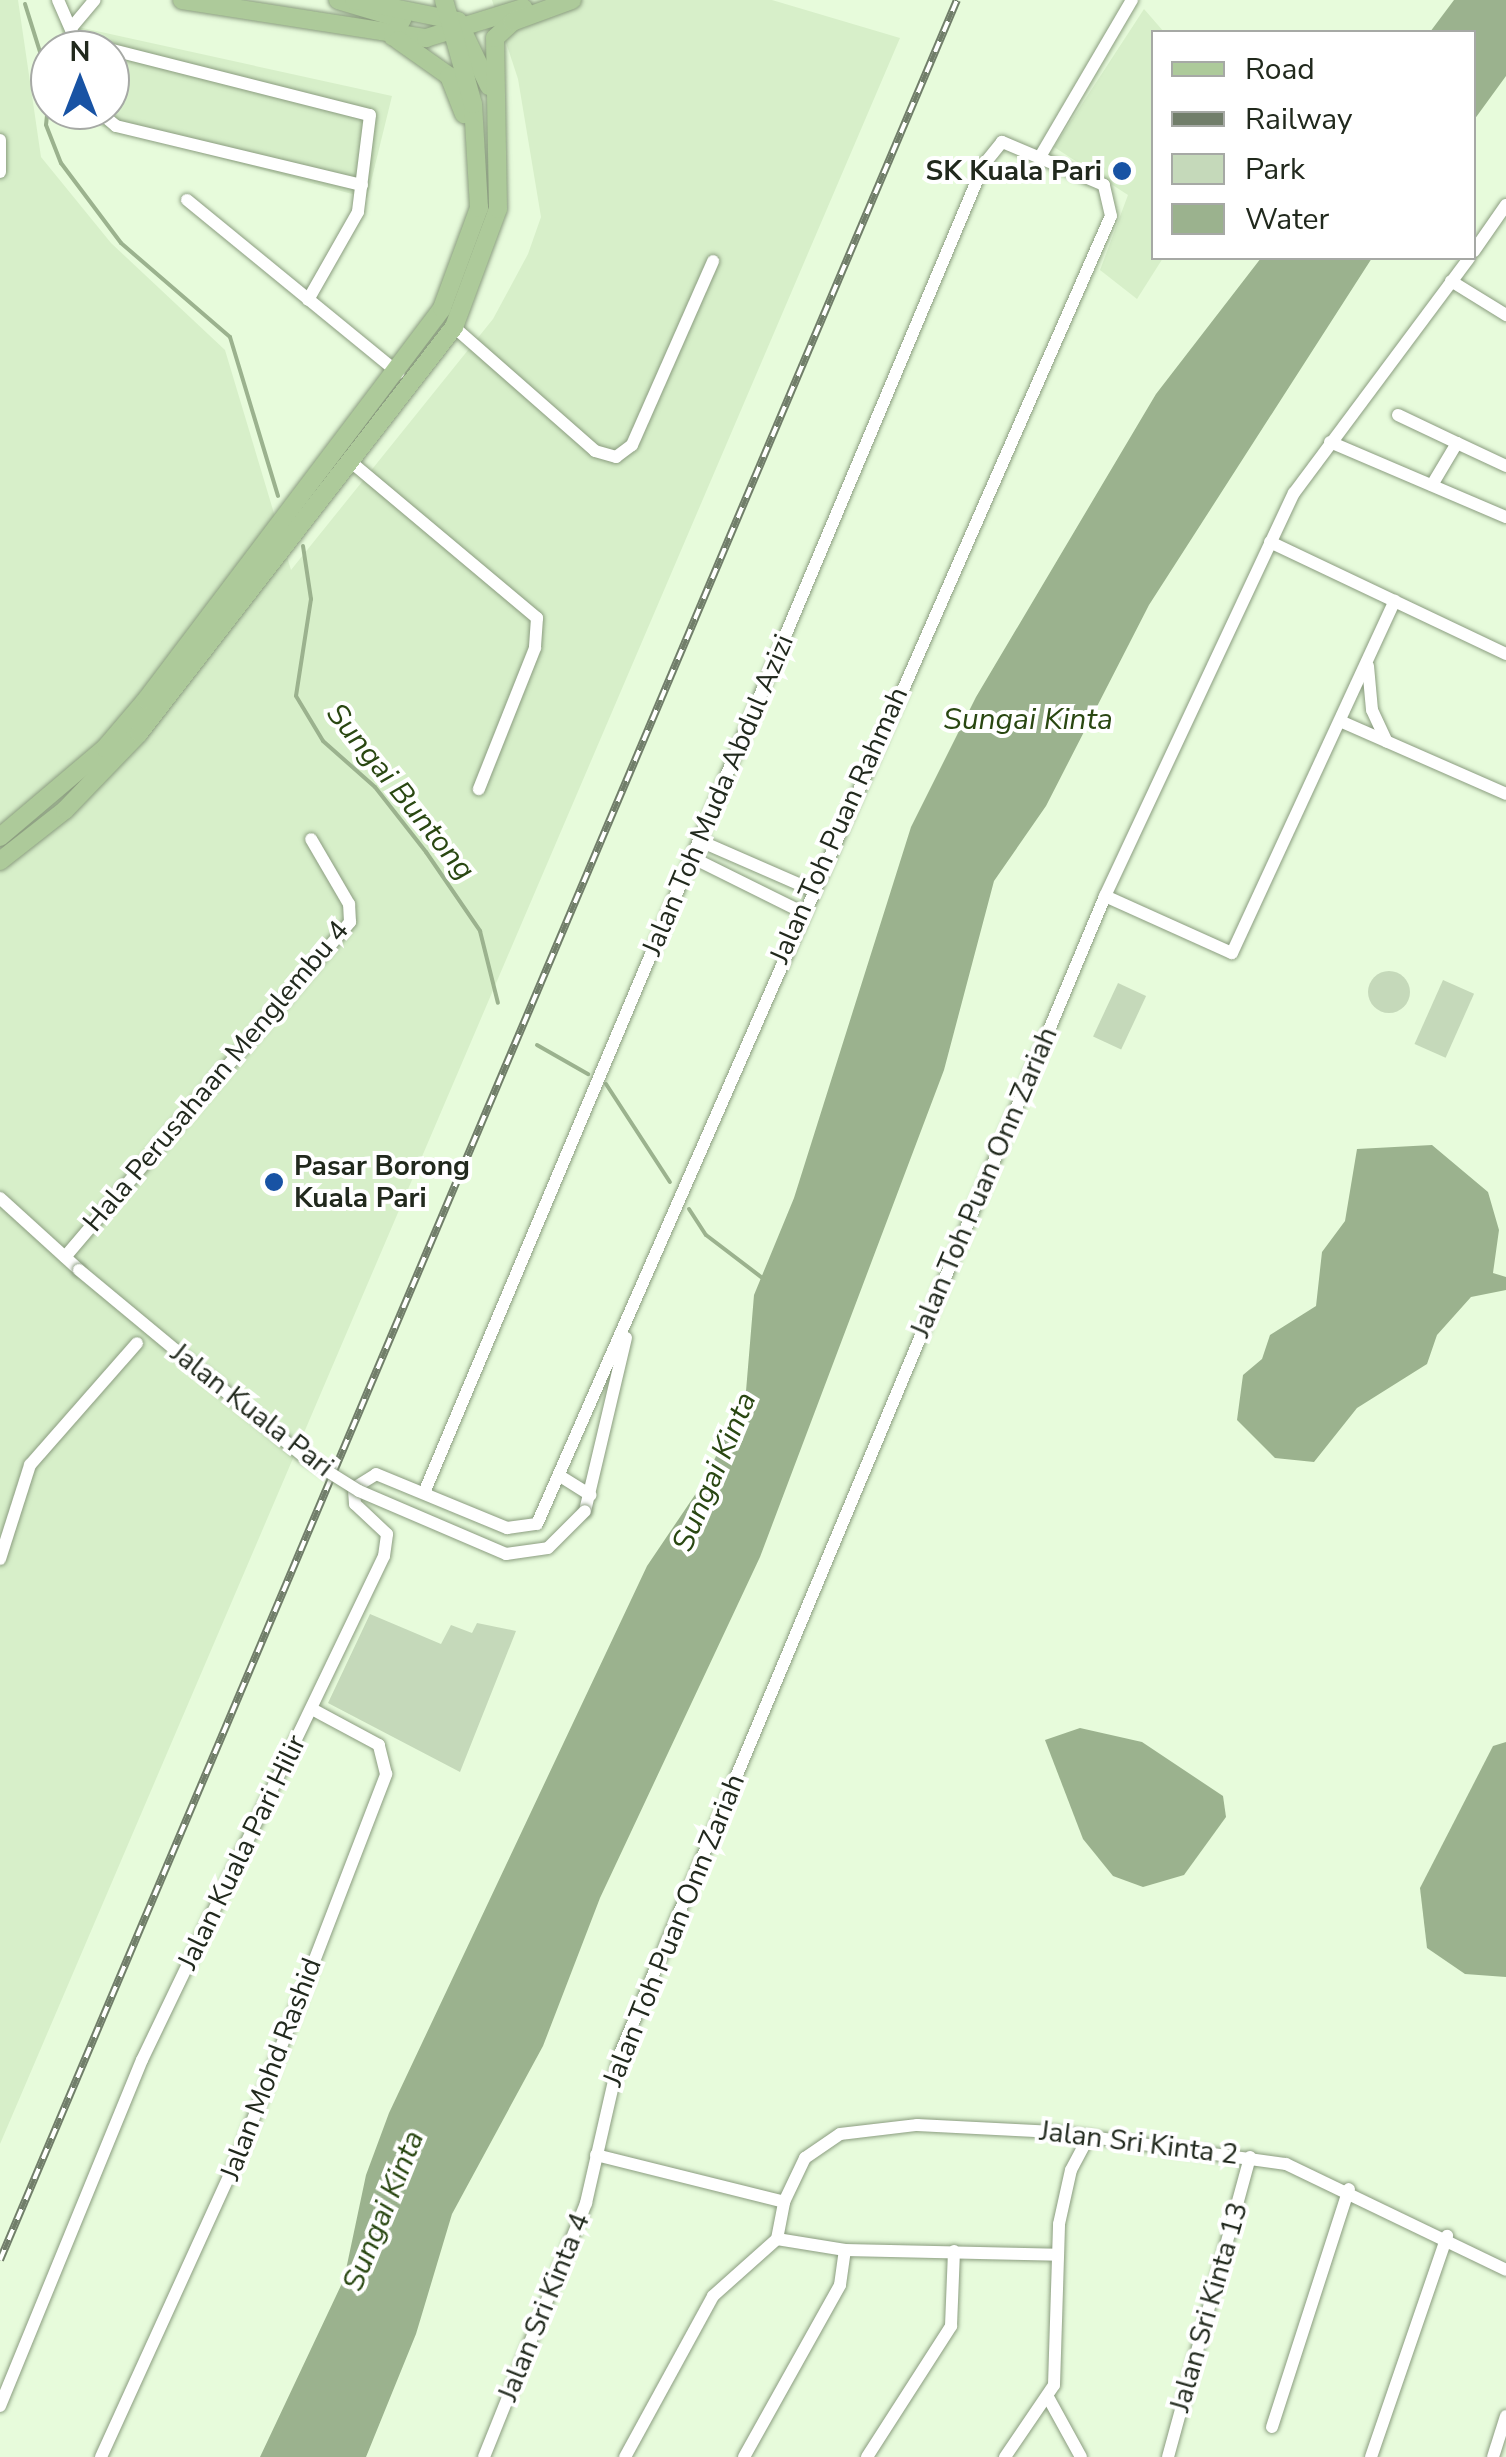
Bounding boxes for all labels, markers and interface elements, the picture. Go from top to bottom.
north arrow [30,30,130,130]
legend [1151,30,1476,260]
text: N [70,33,90,71]
text: Road [1245,49,1315,90]
text: Railway [1245,99,1353,140]
text: Park [1245,149,1305,190]
place label: SK Kuala Pari [925,154,1102,188]
marker: SK Kuala Pari [1111,160,1133,182]
text: Water [1245,199,1329,240]
street label: Jalan Toh Muda Abdul Azizi [635,630,801,960]
street label: Jalan Toh Puan Rahmah [763,682,915,968]
water label: Sungai Buntong [318,697,482,887]
water label: Sungai Kinta [943,702,1113,738]
street label: Hala Perusahaan Menglembu 4 [76,914,356,1238]
street label: Jalan Toh Puan Onn Zariah [903,1022,1065,1342]
place label: Pasar Borong Kuala Pari [294,1149,470,1215]
marker: Pasar Borong Kuala Pari [263,1171,285,1193]
street label: Jalan Kuala Pari [164,1336,340,1484]
water label: Sungai Kinta [665,1387,765,1557]
street label: Jalan Kuala Pari Hilir [171,1729,313,1975]
street label: Jalan Toh Puan Onn Zariah [596,1769,752,2091]
street label: Jalan Mohd Rashid [213,1953,329,2185]
street label: Jalan Sri Kinta 2 [1038,2114,1240,2172]
water label: Sungai Kinta [336,2126,432,2296]
street label: Jalan Sri Kinta 13 [1163,2198,1255,2416]
street label: Jalan Sri Kinta 4 [491,2208,597,2406]

